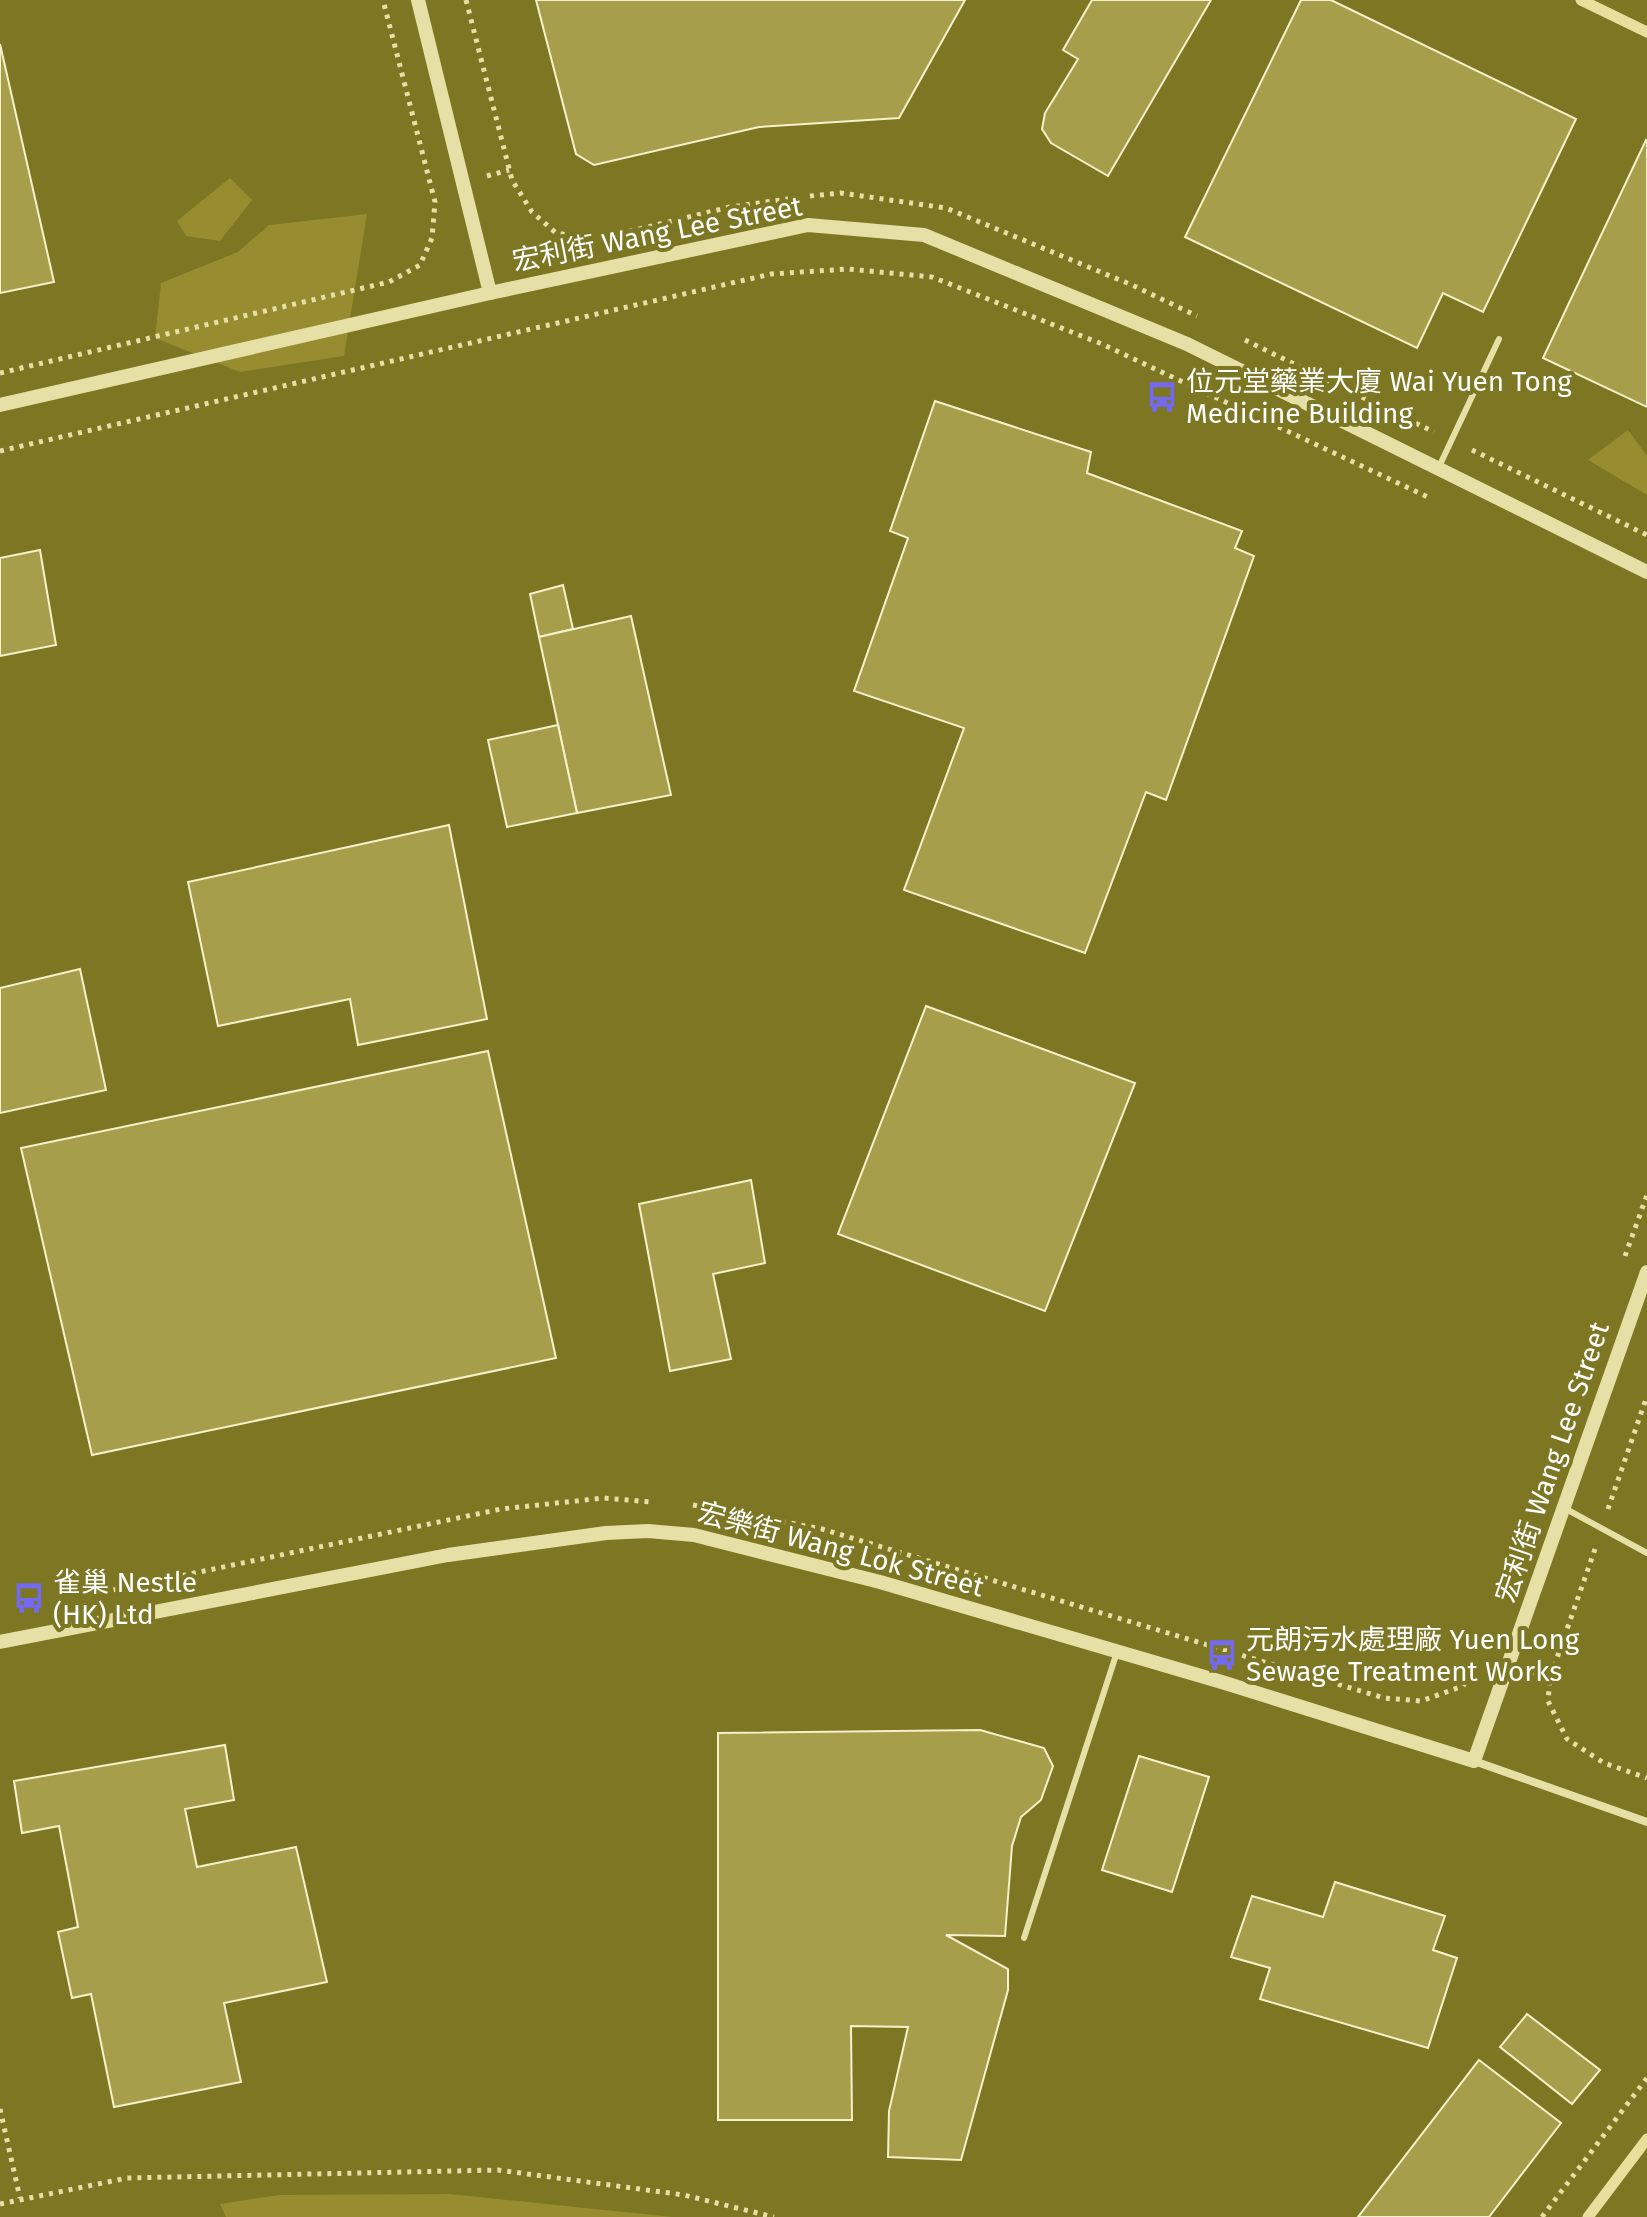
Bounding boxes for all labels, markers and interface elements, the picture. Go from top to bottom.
street label: 宏利街 Wang Lee Street [509,189,806,278]
place label: 位元堂藥業大廈 Wai Yuen Tong Medicine Building [1186,365,1572,430]
bus stop icon: 位元堂藥業大廈 Wai Yuen Tong Medicine Building [1145,380,1179,414]
street label: 宏利街 Wang Lee Street [1489,1317,1616,1607]
street label: 宏樂街 Wang Lok Street [694,1495,988,1604]
place label: 雀巢 Nestle (HK) Ltd [53,1566,197,1631]
bus stop icon: 雀巢 Nestle (HK) Ltd [12,1581,46,1615]
place label: 元朗污水處理廠 Yuen Long Sewage Treatment Works [1246,1623,1580,1688]
bus stop icon: 元朗污水處理廠 Yuen Long Sewage Treatment Works [1205,1638,1239,1672]

